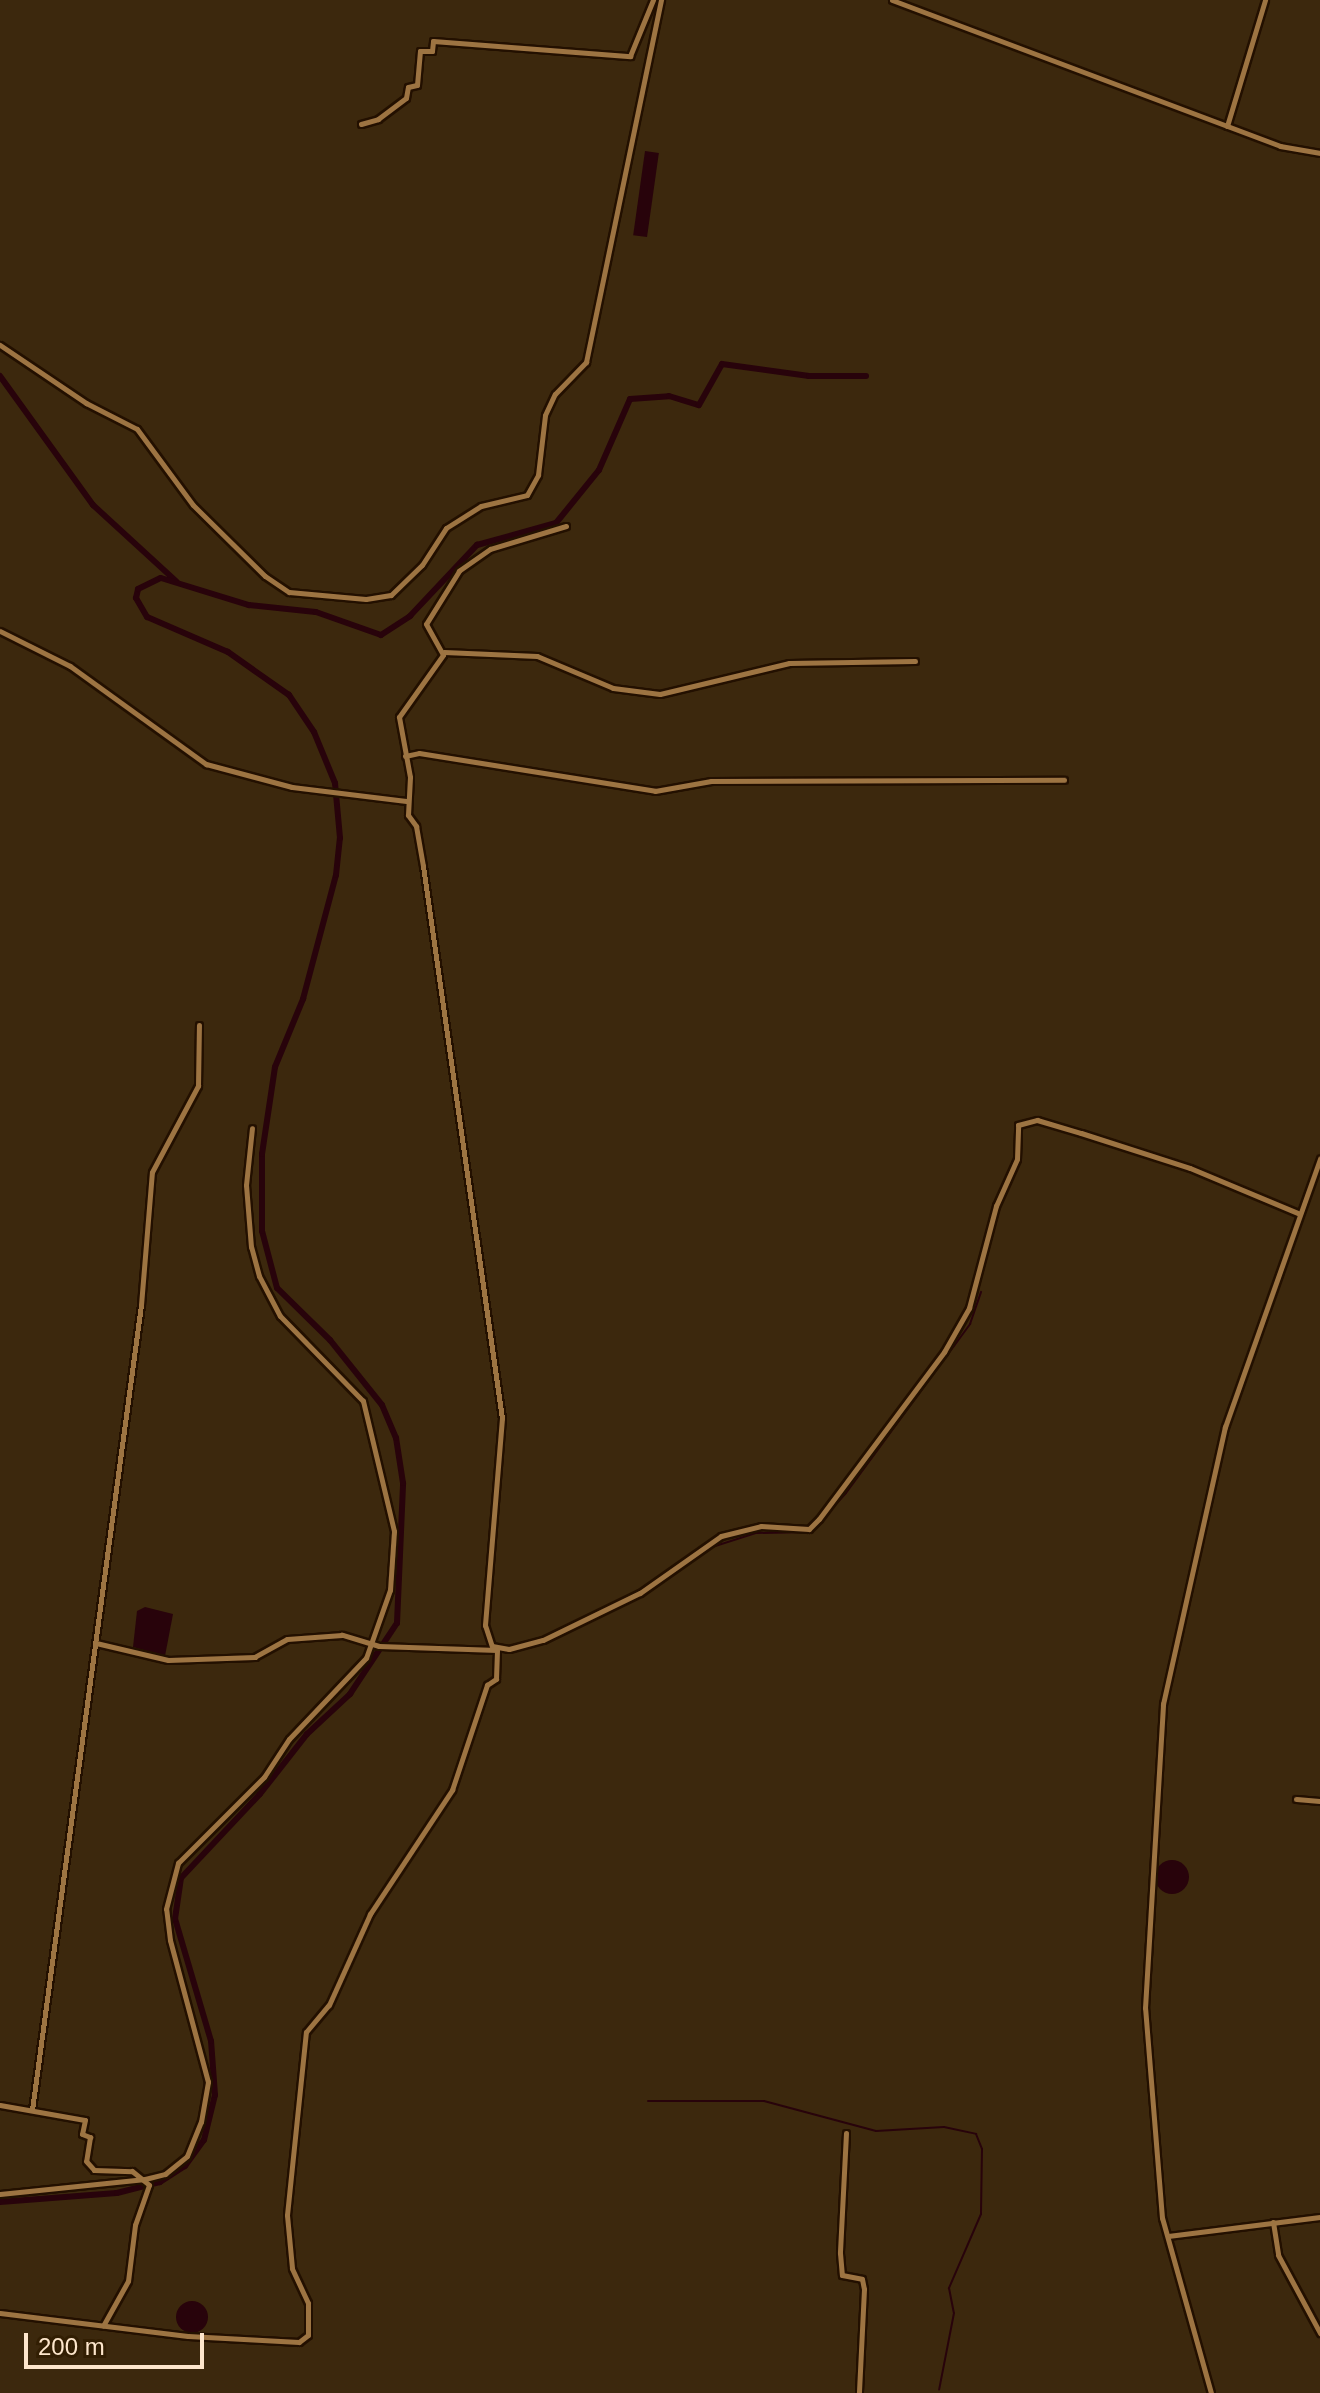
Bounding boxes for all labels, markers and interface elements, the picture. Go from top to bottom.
scale bar [28,2317,208,2367]
text: 200 m [38,2333,105,2360]

